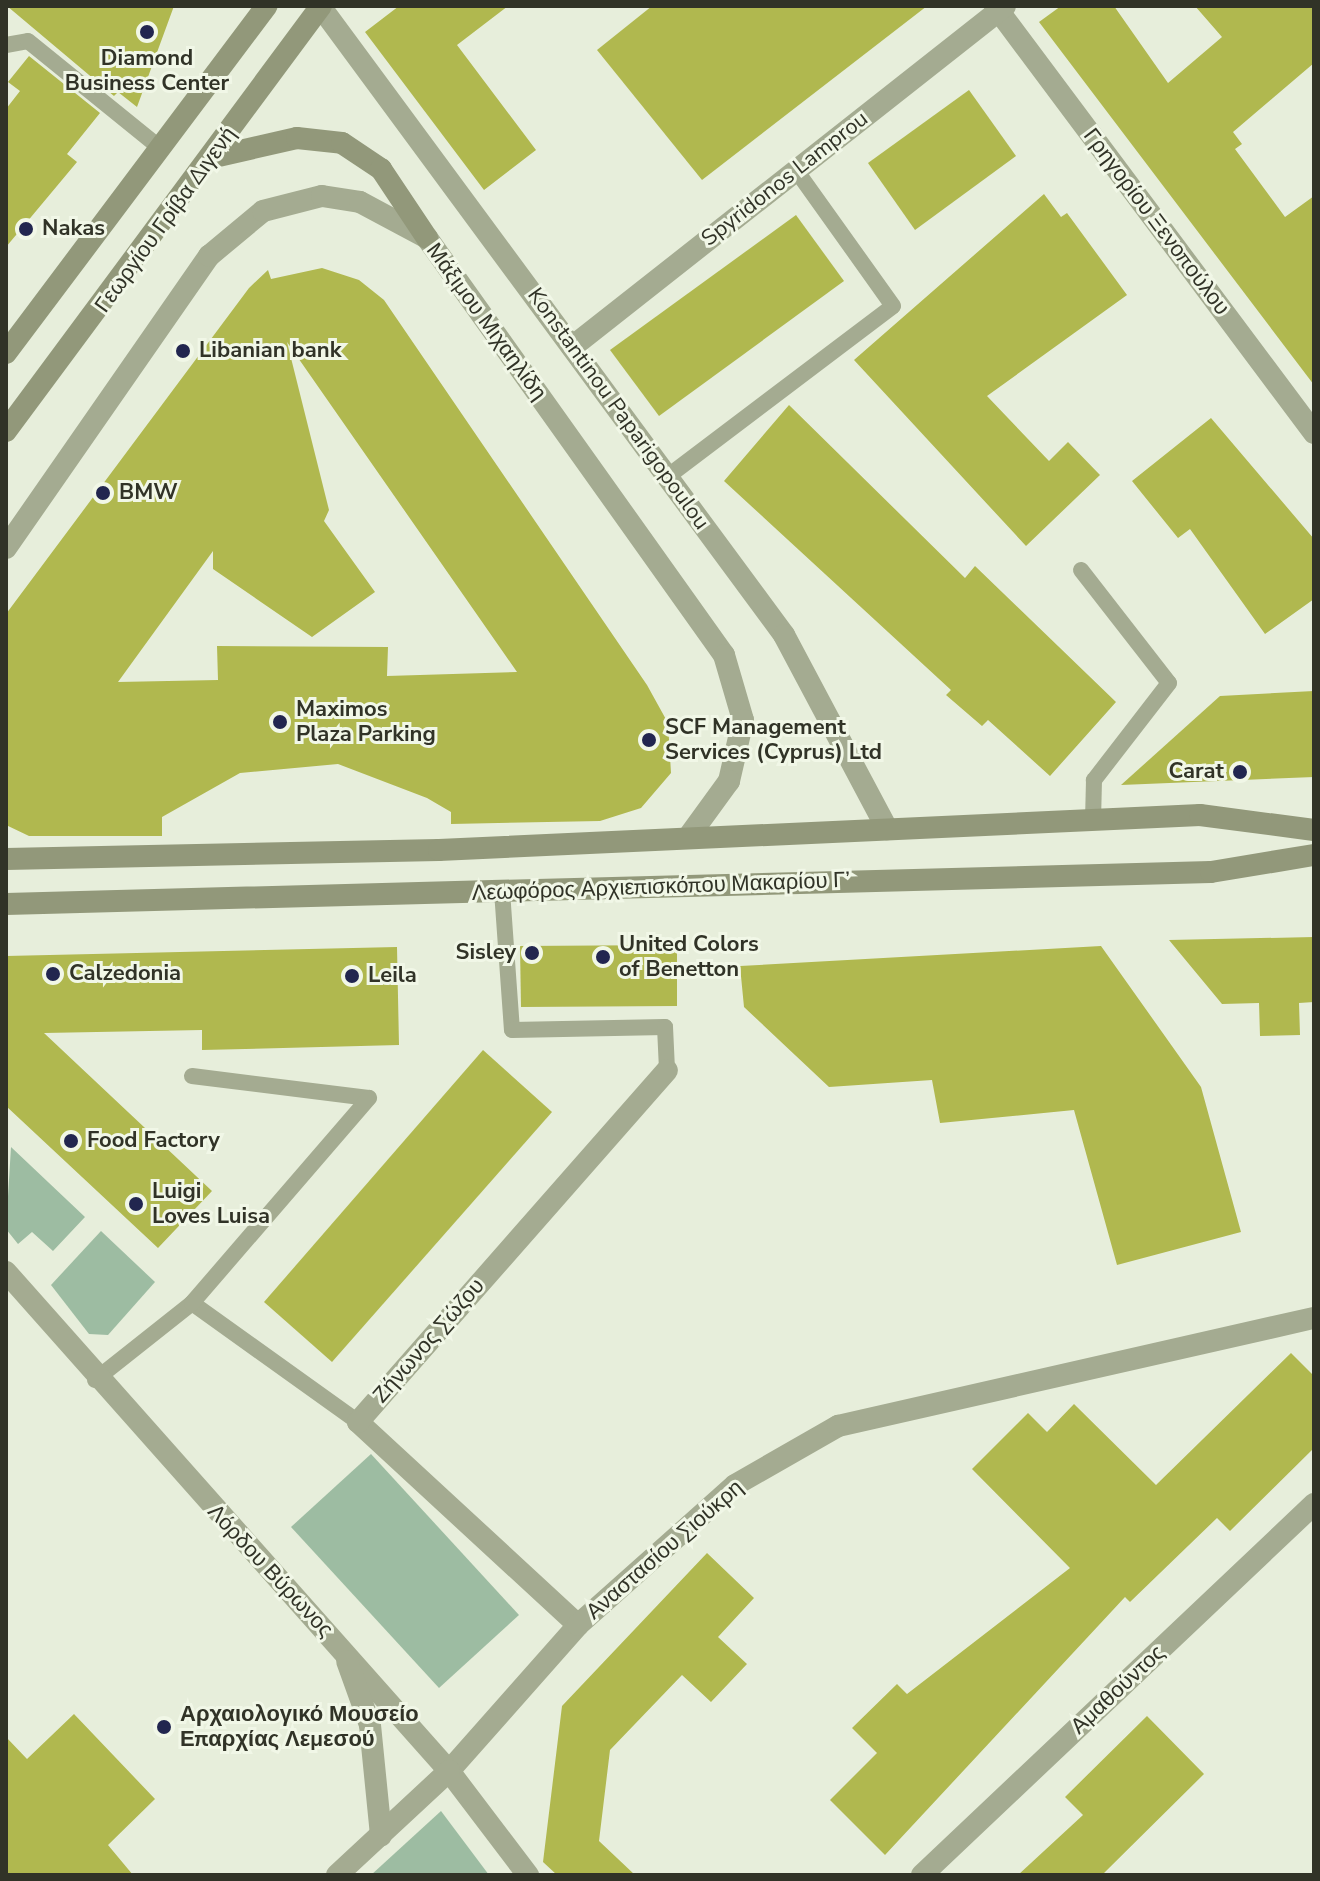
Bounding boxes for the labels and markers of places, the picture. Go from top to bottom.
marker: Diamond Business Center [138,23,156,41]
place label: Diamond Business Center [65,45,229,96]
place label: Nakas [42,216,105,242]
marker: Nakas [17,220,35,238]
place label: Libanian bank [199,338,341,364]
marker: Libanian bank [174,342,192,360]
place label: BMW [119,480,178,506]
marker: BMW [94,484,112,502]
place label: Maximos Plaza Parking [296,696,436,748]
marker: Maximos Plaza Parking [271,713,289,731]
place label: SCF Management Services (Cyprus) Ltd [665,714,882,766]
marker: SCF Management Services (Cyprus) Ltd [640,731,658,749]
place label: Carat [1168,759,1224,785]
marker: Carat [1231,763,1249,781]
place label: United Colors of Benetton [619,931,759,982]
place label: Sisley [456,940,516,966]
marker: Sisley [523,944,541,962]
marker: United Colors of Benetton [594,948,612,966]
place label: Calzedonia [69,961,181,987]
place label: Leila [368,963,417,989]
marker: Calzedonia [44,965,62,983]
marker: Leila [343,967,361,985]
place label: Food Factory [87,1128,220,1154]
marker: Food Factory [62,1132,80,1150]
place label: Luigi Loves Luisa [152,1178,270,1230]
marker: Luigi Loves Luisa [127,1195,145,1213]
place label: Αρχαιολογικό Μουσείο Επαρχίας Λεμεσού [180,1701,419,1752]
marker: Αρχαιολογικό Μουσείο Επαρχίας Λεμεσού [155,1718,173,1736]

